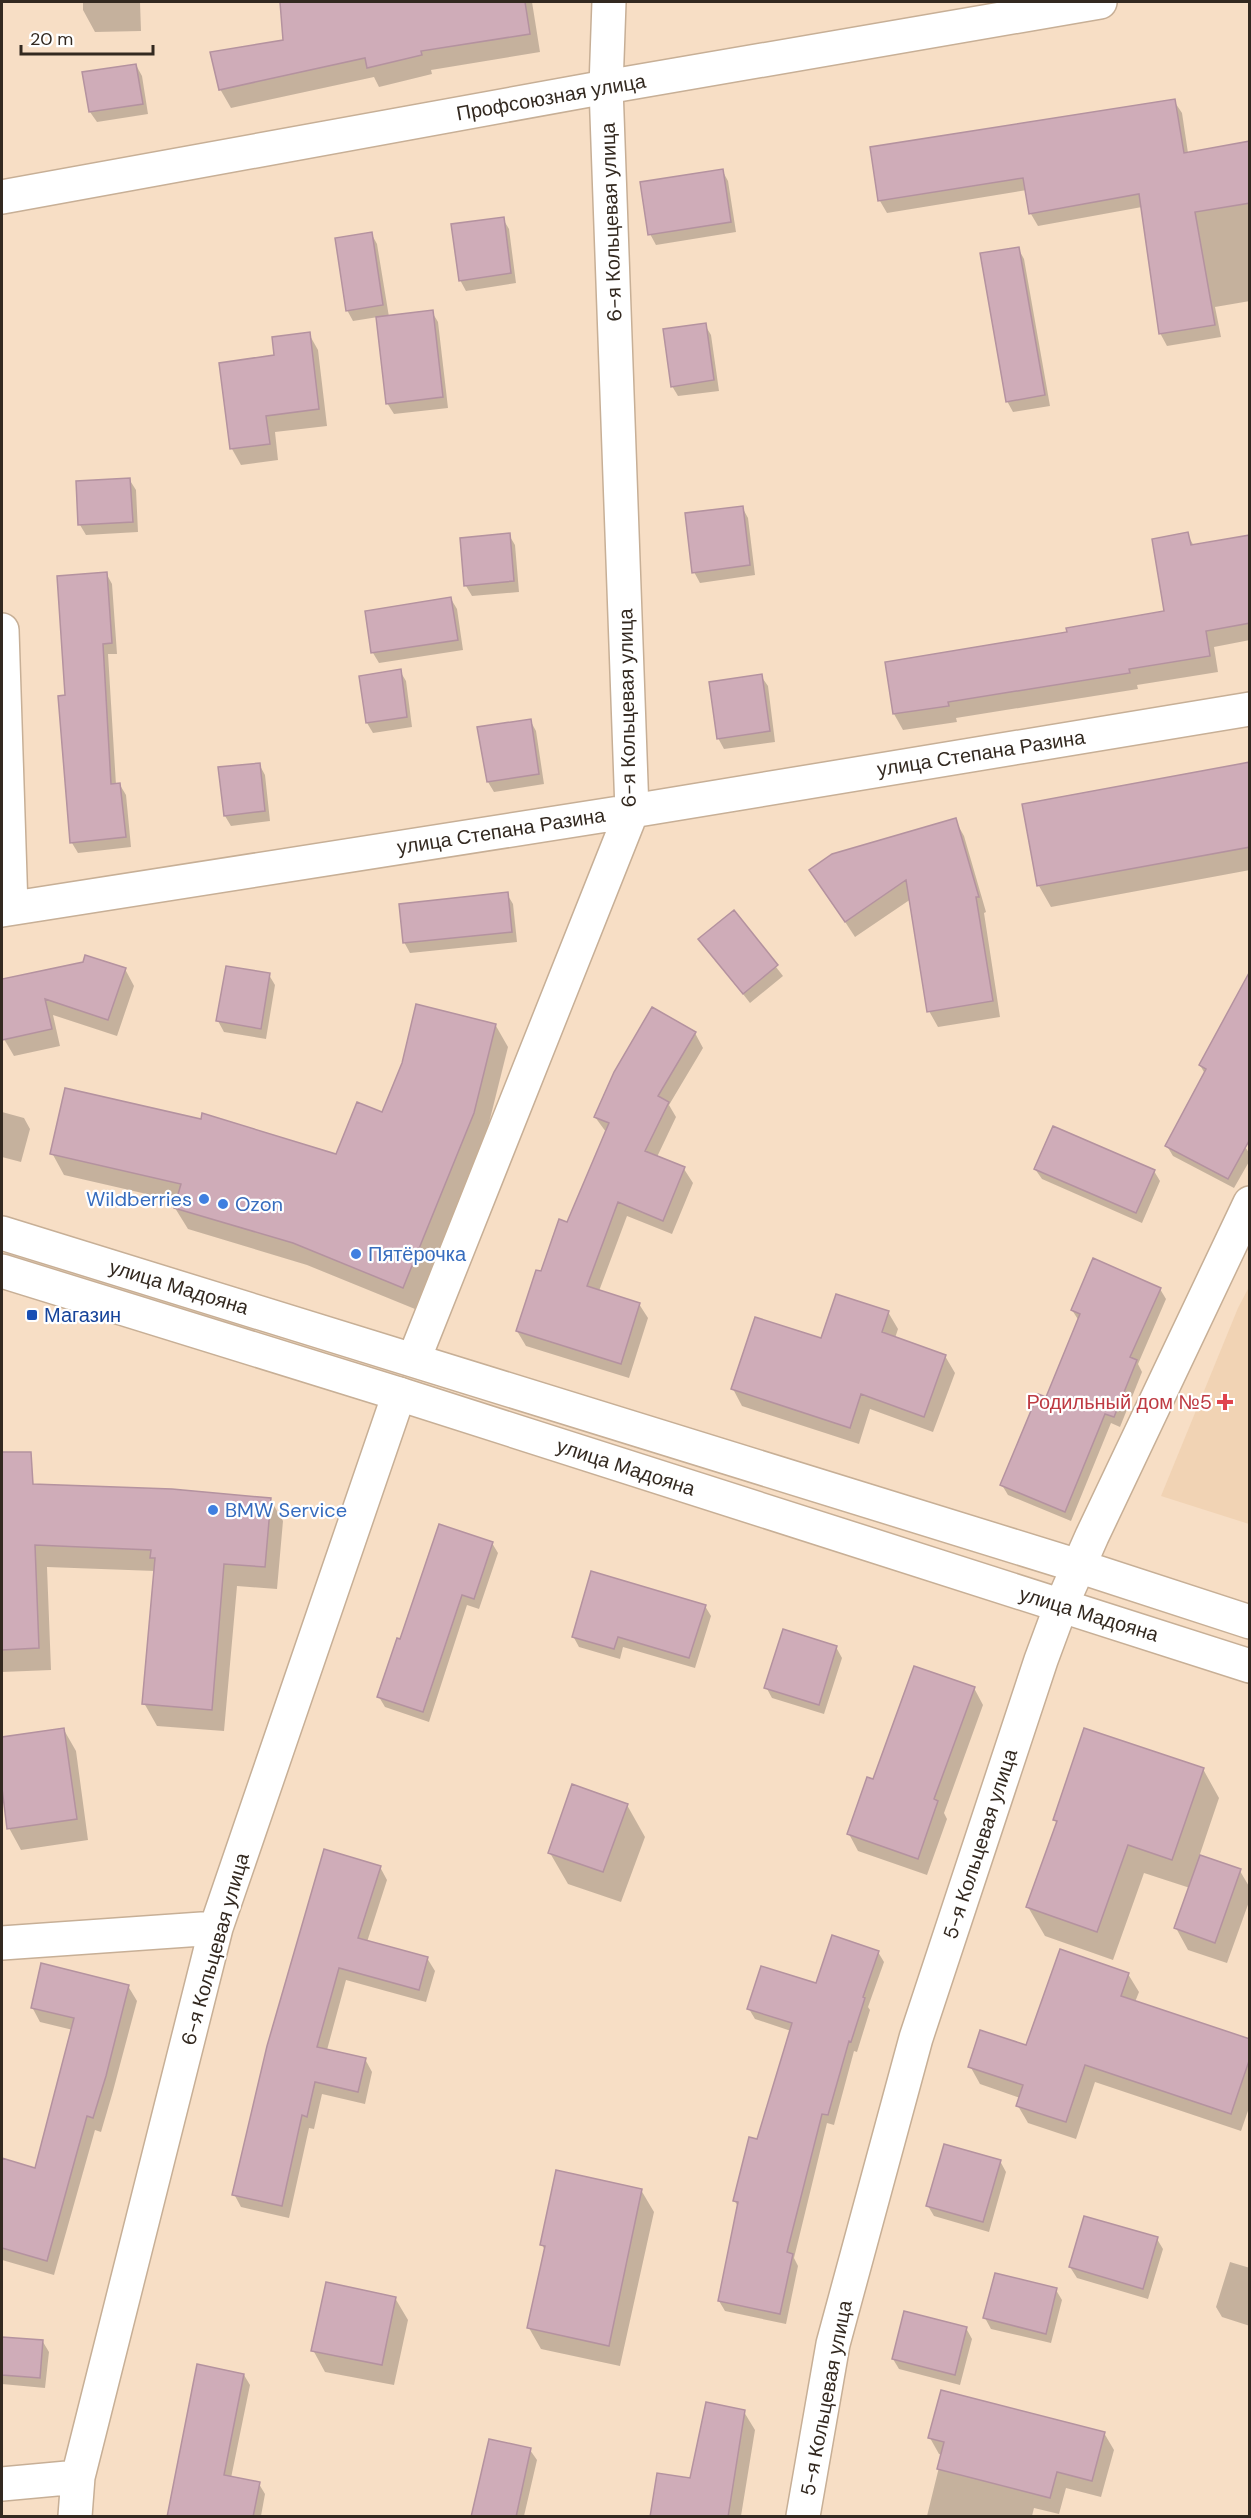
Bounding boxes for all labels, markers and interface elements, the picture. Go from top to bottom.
scale bar [21,18,153,56]
text: 20 m [30,27,73,51]
street label: Профсоюзная улица [454,67,649,126]
street label: 6-я Кольцевая улица [595,121,627,322]
street label: 6-я Кольцевая улица [612,607,642,808]
street label: улица Степана Разина [875,724,1088,782]
street label: улица Степана Разина [395,802,608,860]
place label: Wildberries [86,1186,192,1212]
place label: Ozon [235,1191,283,1217]
marker: Wildberries [197,1192,211,1206]
marker: Ozon [216,1197,230,1211]
place label: Пятёрочка [368,1241,467,1267]
marker: Пятёрочка [349,1247,363,1261]
street label: улица Мадояна [106,1254,253,1321]
place label: Магазин [44,1302,121,1328]
marker: Магазин [25,1308,39,1322]
place label: Родильный дом №5 [1026,1389,1212,1415]
marker: Родильный дом №5 [1216,1393,1234,1411]
street label: улица Мадояна [553,1432,699,1502]
place label: BMW Service [225,1497,347,1523]
marker: BMW Service [206,1503,220,1517]
street label: улица Мадояна [1016,1581,1163,1648]
street label: 5-я Кольцевая улица [937,1745,1023,1942]
street label: 6-я Кольцевая улица [175,1849,255,2048]
street label: 5-я Кольцевая улица [794,2297,858,2498]

